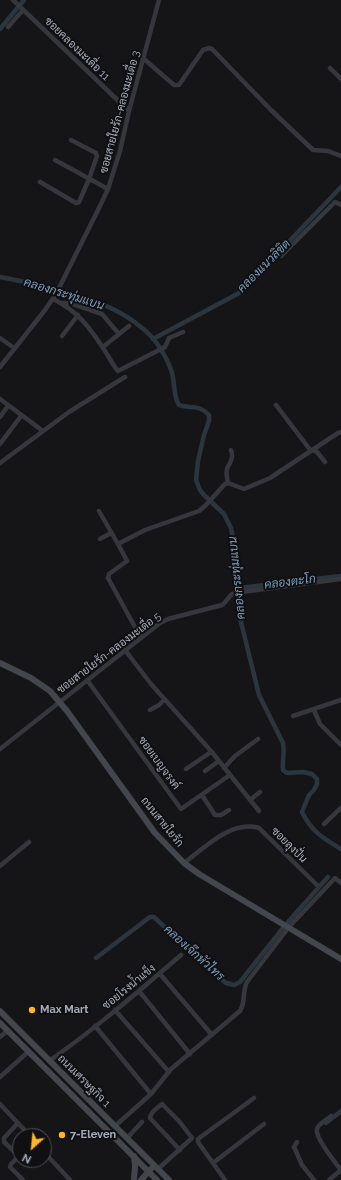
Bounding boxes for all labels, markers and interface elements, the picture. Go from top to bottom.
street label: ซอยคลองมะเดื่อ 11 [42,15,112,83]
street label: ซอยสายใยรัก-คลองมะเดื่อ 3 [97,49,143,175]
water label: คลองแนวลิขิต [235,237,293,295]
water label: คลองกระทุ่มแบน [22,275,106,313]
water label: คลองกระทุ่มแบน [225,536,249,620]
water label: คลองตะโก [263,572,317,592]
street label: ซอยสายใยรัก-คลองมะเดื่อ 5 [54,610,164,696]
street label: ซอยเบญจรงค์ [135,734,183,792]
street label: ถนนสายใยรัก [138,794,186,850]
street label: ซอยลุงปั่น [268,824,310,866]
water label: คลองเจ๊กหัวไทร [161,922,227,984]
street label: ซอยโรงน้ำแข็ง [100,962,158,1012]
place label: Max Mart [40,1003,88,1017]
marker: Max Mart [27,1005,37,1015]
street label: ถนนเศรษฐกิจ 1 [55,1052,113,1110]
north arrow [12,1128,52,1168]
place label: 7-Eleven [70,1128,116,1142]
marker: 7-Eleven [57,1130,67,1140]
text: N [20,1151,33,1166]

